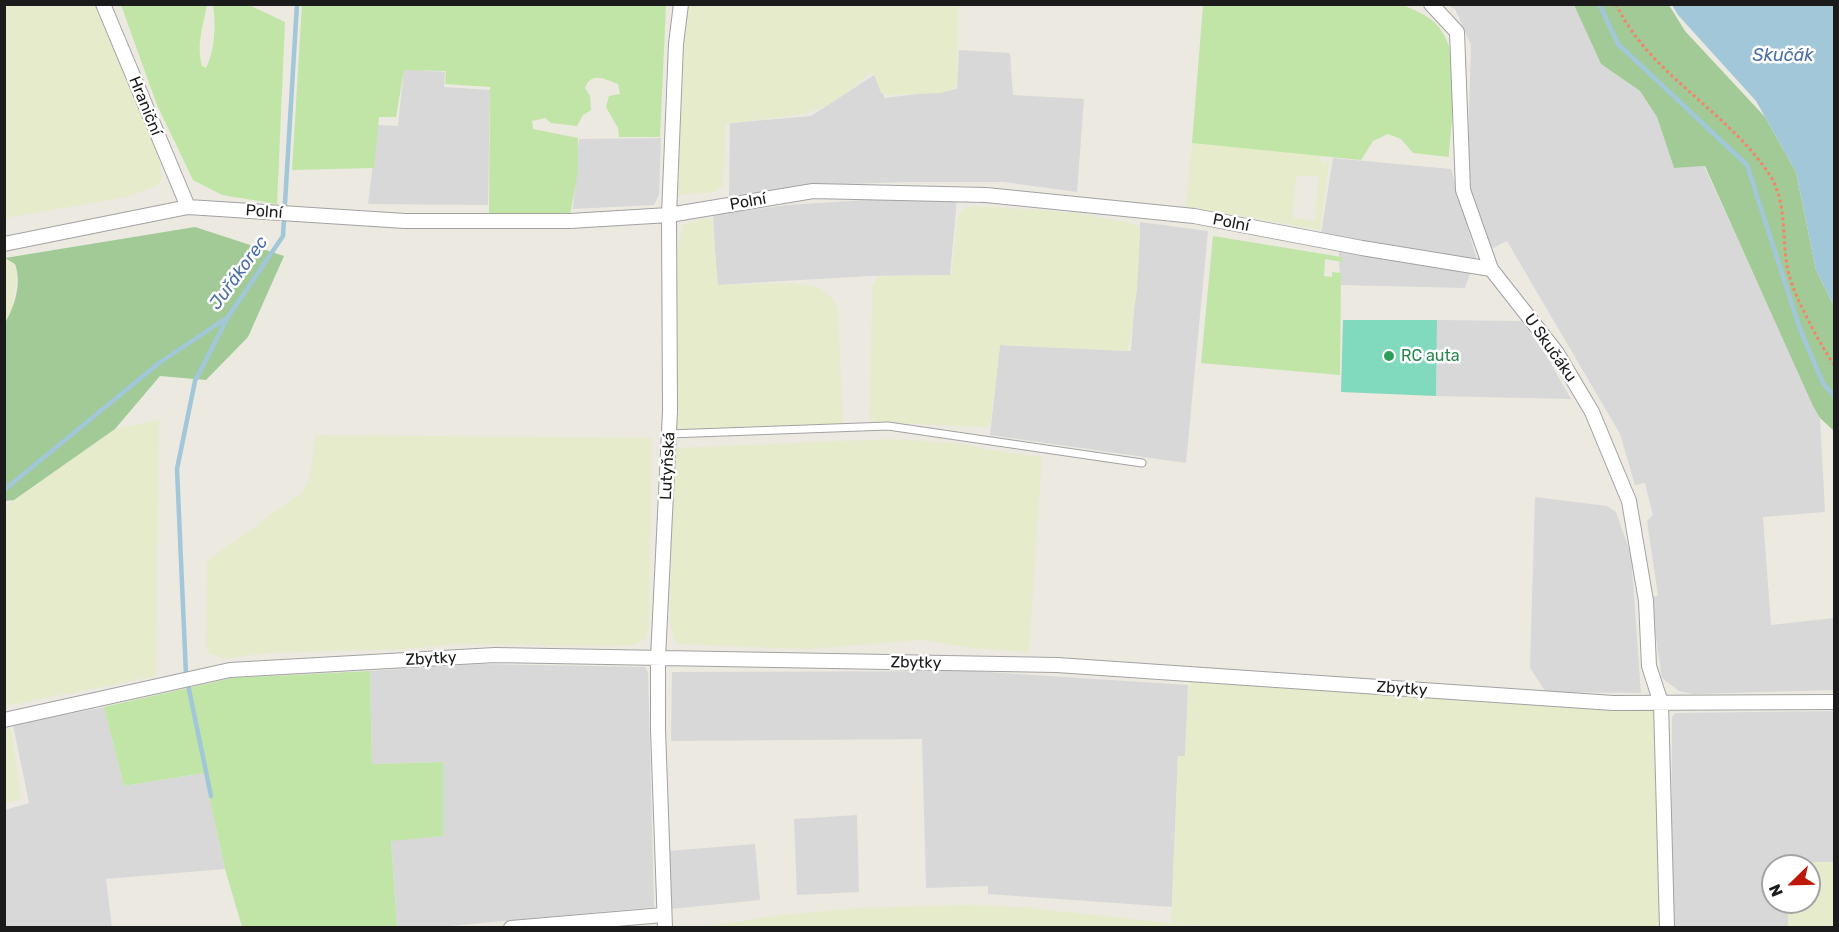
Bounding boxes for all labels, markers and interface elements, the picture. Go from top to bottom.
water label: Skučák [1752,45,1814,67]
street label: Hraniční [124,74,166,138]
street label: Polní [728,189,768,215]
street label: Polní [245,201,283,223]
street label: Polní [1211,210,1251,236]
water label: Juřákorec [205,232,273,314]
street label: U Skučáku [1520,310,1580,386]
place label: RC auta [1401,346,1460,366]
marker: RC auta [1382,349,1396,363]
street label: Lutyňská [657,431,679,501]
street label: Zbytky [405,648,457,670]
street label: Zbytky [890,653,942,673]
street label: Zbytky [1376,678,1428,700]
north arrow [1761,854,1821,914]
text: N [1765,881,1787,899]

